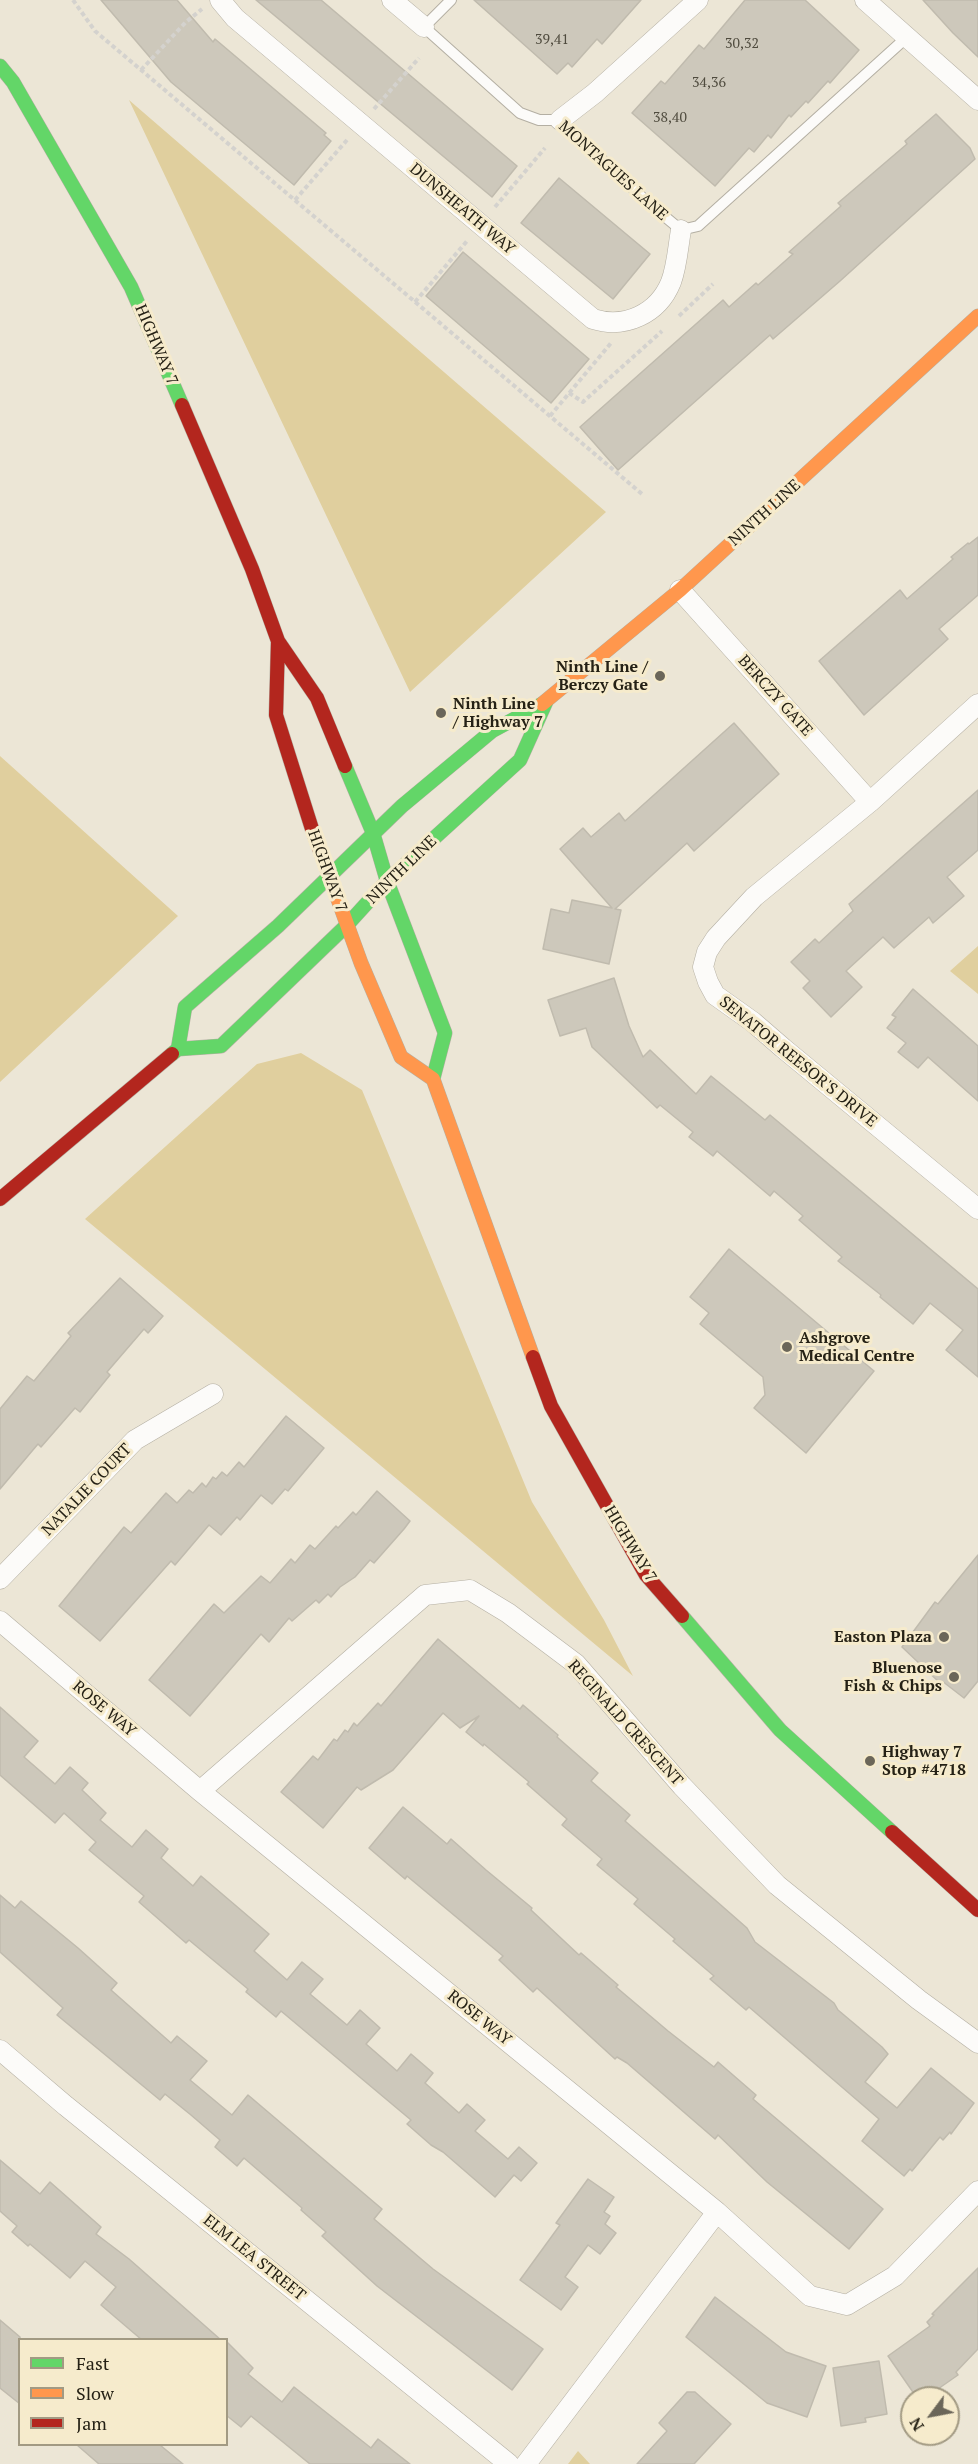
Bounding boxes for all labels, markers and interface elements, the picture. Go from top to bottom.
house number: 39,41 [535,32,569,48]
house number: 30,32 [725,36,759,52]
house number: 34,36 [692,75,726,91]
house number: 38,40 [653,110,687,126]
street label: MONTAGUES LANE [554,117,672,225]
street label: DUNSHEATH WAY [405,159,519,259]
street label: HIGHWAY 7 [130,302,182,388]
street label: NINTH LINE [725,476,805,550]
street label: BERCZY GATE [734,652,816,740]
place label: Ninth Line / Berczy Gate [556,657,648,695]
marker: Ninth Line / Berczy Gate [653,669,667,683]
place label: Ninth Line / Highway 7 [453,694,543,732]
marker: Ninth Line / Highway 7 [434,706,448,720]
street label: HIGHWAY 7 [303,827,351,915]
street label: NINTH LINE [363,832,441,908]
street label: SENATOR REESOR'S DRIVE [715,993,881,1131]
place label: Ashgrove Medical Centre [799,1328,915,1366]
marker: Ashgrove Medical Centre [780,1340,794,1354]
street label: NATALIE COURT [38,1440,136,1540]
street label: HIGHWAY 7 [600,1502,660,1586]
place label: Easton Plaza [834,1627,932,1647]
marker: Easton Plaza [937,1630,951,1644]
street label: REGINALD CRESCENT [564,1656,686,1790]
place label: Bluenose Fish & Chips [844,1658,942,1696]
marker: Bluenose Fish & Chips [947,1670,961,1684]
street label: ROSE WAY [68,1677,140,1741]
place label: Highway 7 Stop #4718 [882,1742,966,1780]
marker: Highway 7 Stop #4718 [863,1754,877,1768]
street label: ROSE WAY [443,1986,515,2050]
street label: ELM LEA STREET [199,2211,309,2305]
legend [18,2338,228,2446]
text: Fast [76,2351,109,2375]
text: Slow [76,2381,114,2405]
north arrow [900,2386,960,2446]
text: Jam [76,2411,107,2435]
text: N [904,2414,929,2435]

